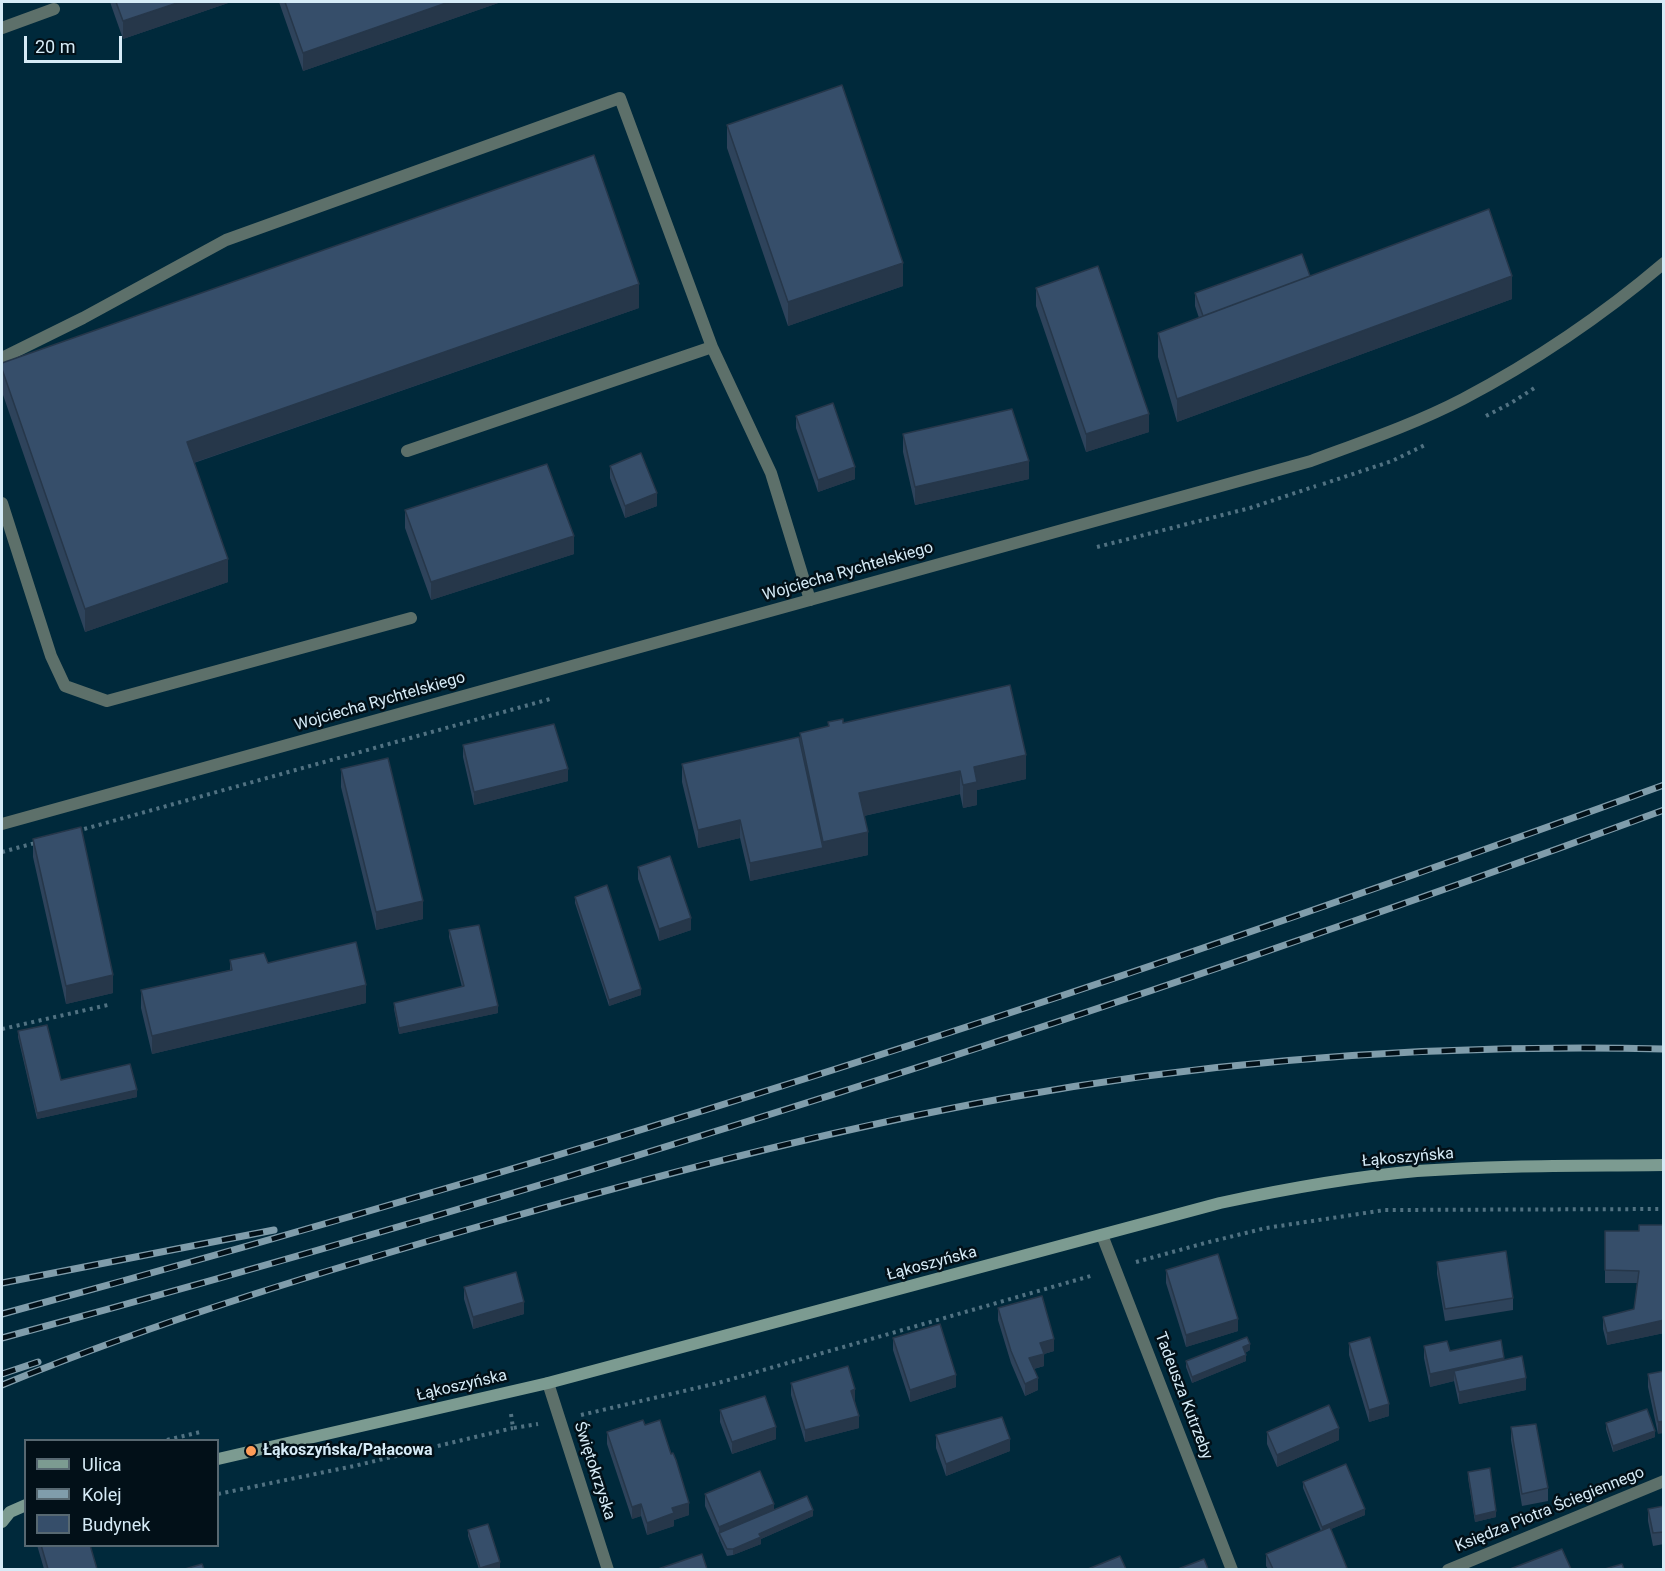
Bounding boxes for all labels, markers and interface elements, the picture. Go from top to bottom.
scale bar [27,24,124,62]
text: 20 m [35,36,75,57]
street label: Wojciecha Rychtelskiego [761,538,935,606]
street label: Wojciecha Rychtelskiego [293,668,467,736]
street label: Łąkoszyńska [1361,1144,1455,1172]
street label: Łąkoszyńska [885,1243,979,1285]
street label: Tadeusza Kutrzeby [1150,1330,1216,1462]
street label: Łąkoszyńska [415,1366,509,1406]
street label: Świętokrzyska [569,1419,619,1523]
legend [24,1439,219,1547]
place label: Łąkoszyńska/Pałacowa [263,1441,433,1461]
marker: Łąkoszyńska/Pałacowa [244,1444,258,1458]
text: Ulica [82,1454,122,1475]
street label: Księdza Piotra Ściegiennego [1453,1463,1647,1557]
text: Kolej [82,1484,122,1505]
text: Budynek [82,1514,150,1535]

